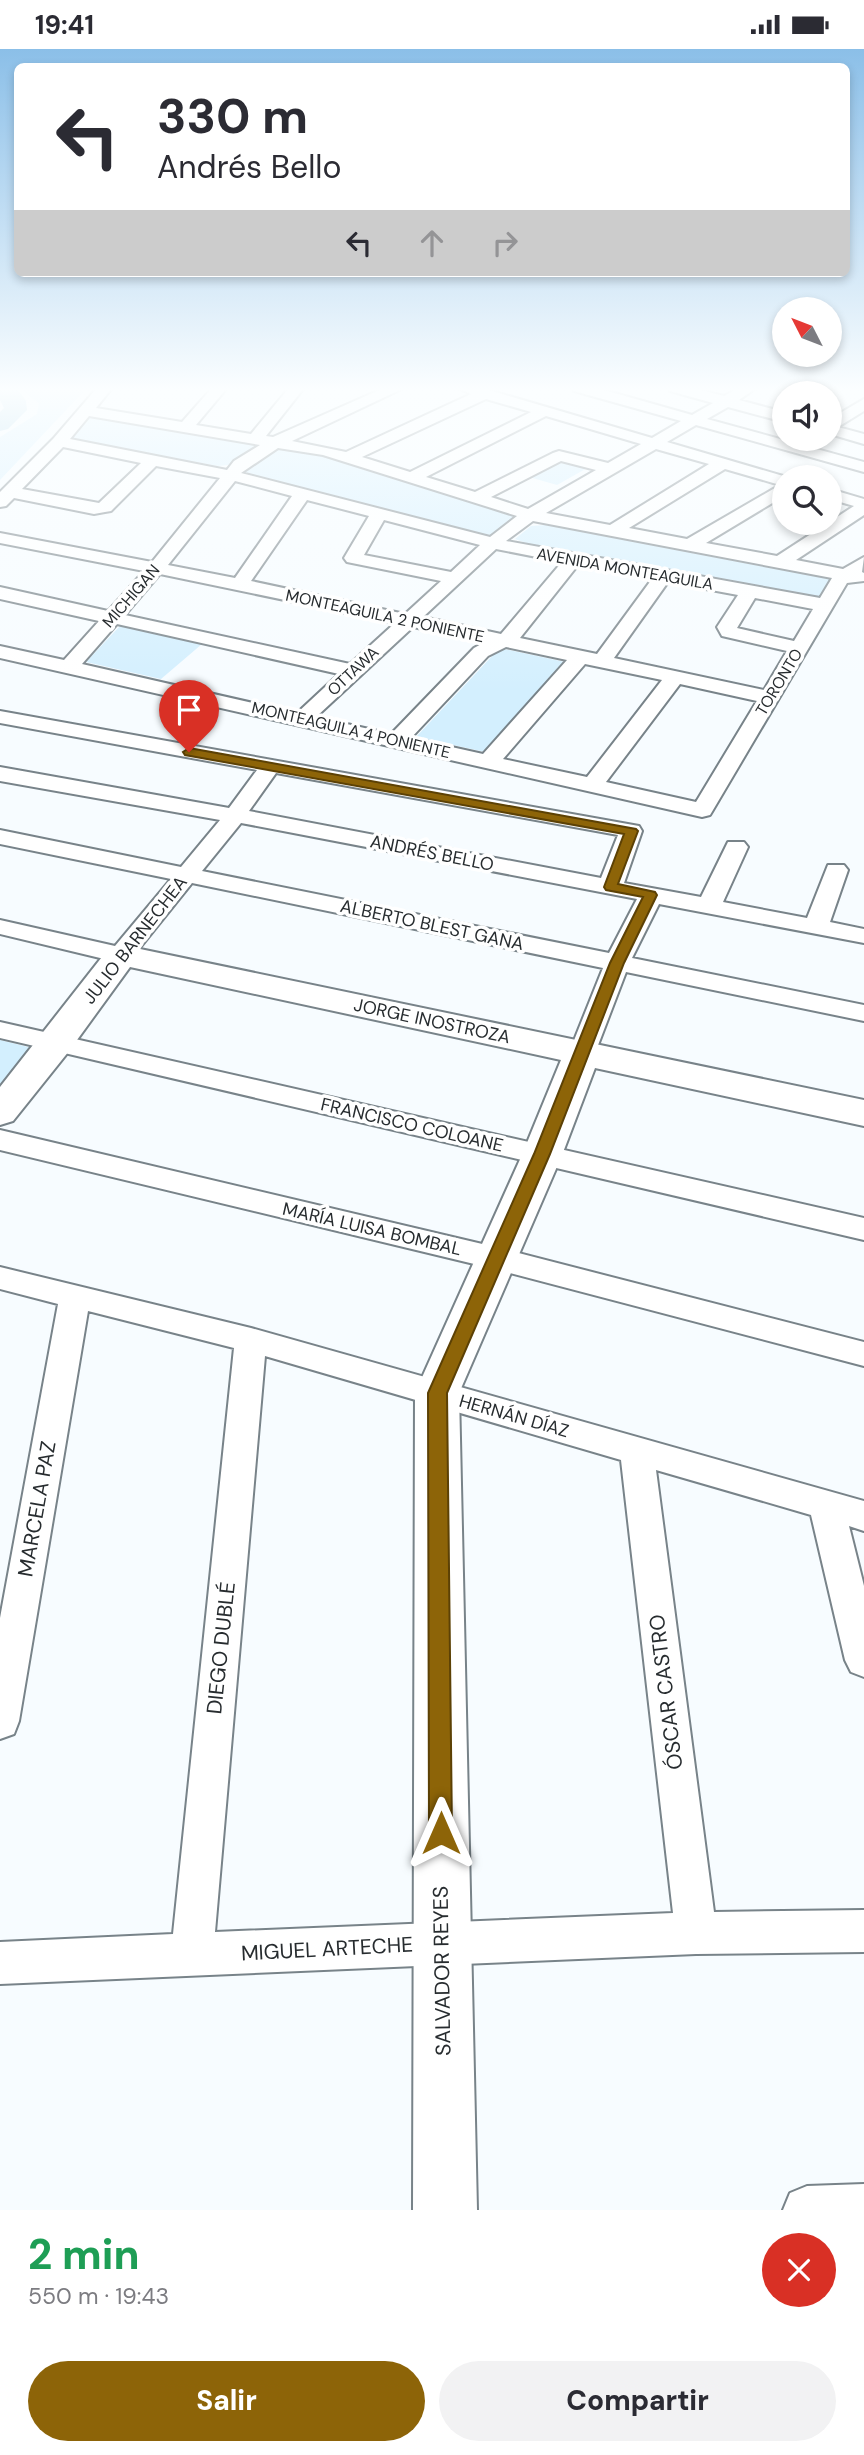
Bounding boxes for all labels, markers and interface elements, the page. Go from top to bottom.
text: 19:41 [35,8,94,42]
text: 330 m [157,84,308,148]
icon: left [42,91,133,182]
text: Andrés Bello [157,146,341,188]
icon: left [340,224,378,262]
icon: ahead [413,224,451,262]
icon: right [486,224,524,262]
north arrow [772,297,842,367]
map controls [772,297,842,535]
button: sound [772,381,842,451]
button: search [772,465,842,535]
street label: AVENIDA MONTEAGUILA [535,543,715,595]
street label: MICHIGAN [98,560,164,632]
street label: MONTEAGUILA 2 PONIENTE [284,585,486,647]
street label: OTTAWA [323,642,383,700]
street label: TORONTO [751,645,807,719]
pin [159,680,219,752]
icon: arrive [170,691,208,729]
street label: MONTEAGUILA 4 PONIENTE [250,697,452,763]
street label: ANDRÉS BELLO [368,829,496,877]
street label: JULIO BARNECHEA [77,871,193,1009]
street label: ALBERTO BLEST GANA [338,894,526,956]
street label: JORGE INOSTROZA [352,993,512,1049]
street label: FRANCISCO COLOANE [318,1092,506,1158]
street label: MARÍA LUISA BOMBAL [280,1197,464,1261]
street label: HERNÁN DÍAZ [456,1389,572,1443]
street label: MARCELA PAZ [11,1439,63,1579]
street label: DIEGO DUBLÉ [200,1581,242,1715]
street label: ÓSCAR CASTRO [643,1613,689,1771]
position arrow [404,1796,478,1870]
street label: SALVADOR REYES [427,1886,457,2056]
street label: MIGUEL ARTECHE [240,1931,414,1967]
text: 2 min [28,2227,139,2282]
button: close [762,2233,836,2307]
text: 550 m · 19:43 [28,2281,169,2311]
button: Salir [28,2361,425,2441]
button: Compartir [439,2361,836,2441]

